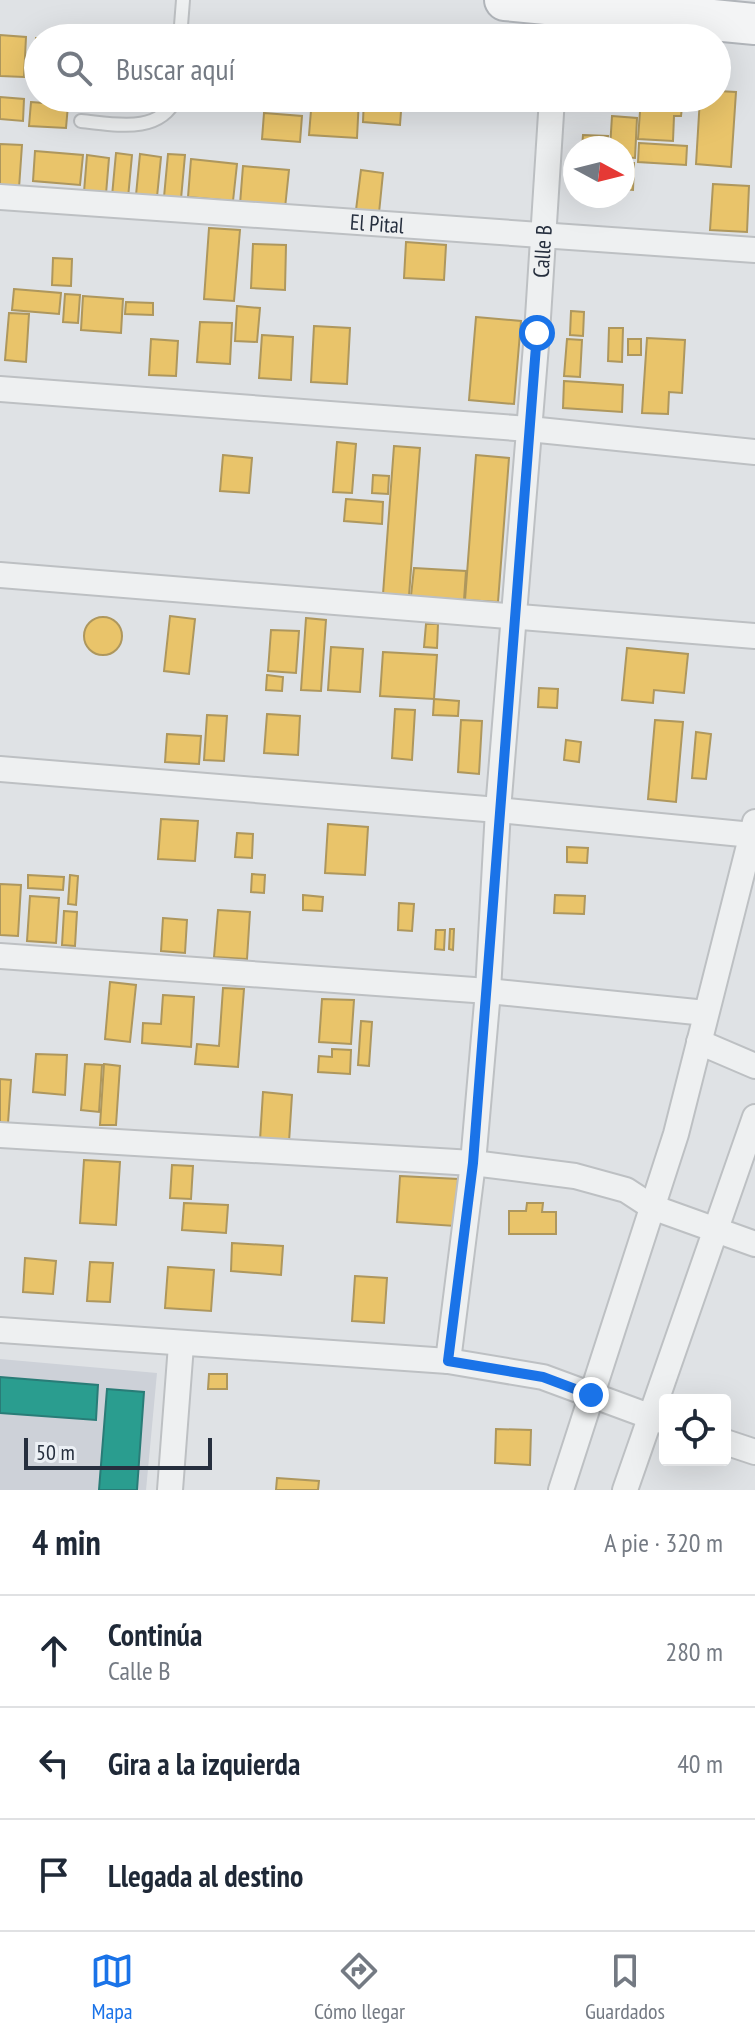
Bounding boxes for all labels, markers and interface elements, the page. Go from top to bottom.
search box [24,24,731,112]
icon: search [52,46,96,90]
text: Buscar aquí [116,49,235,88]
north arrow [563,136,635,208]
street label: El Pital [349,208,406,239]
street label: Calle B [527,224,558,279]
route start [519,315,555,351]
route end [573,1377,609,1413]
map controls [659,1394,731,1466]
button: locate [659,1394,731,1466]
scale bar [24,1434,212,1470]
text: 50 m [36,1438,75,1466]
text: 4 min [32,1520,101,1564]
text: A pie · 320 m [604,1526,723,1559]
text: Continúa [108,1615,202,1654]
icon: ahead [32,1629,76,1673]
text: 280 m [665,1635,723,1668]
text: Calle B [108,1654,171,1687]
icon: left [32,1741,76,1785]
text: Gira a la izquierda [108,1744,300,1783]
text: 40 m [677,1747,723,1780]
icon: arrive [32,1853,76,1897]
text: Llegada al destino [108,1856,303,1895]
tab: Mapa [90,1949,134,2025]
tab: Cómo llegar [314,1949,405,2025]
tab: Guardados [585,1949,665,2025]

